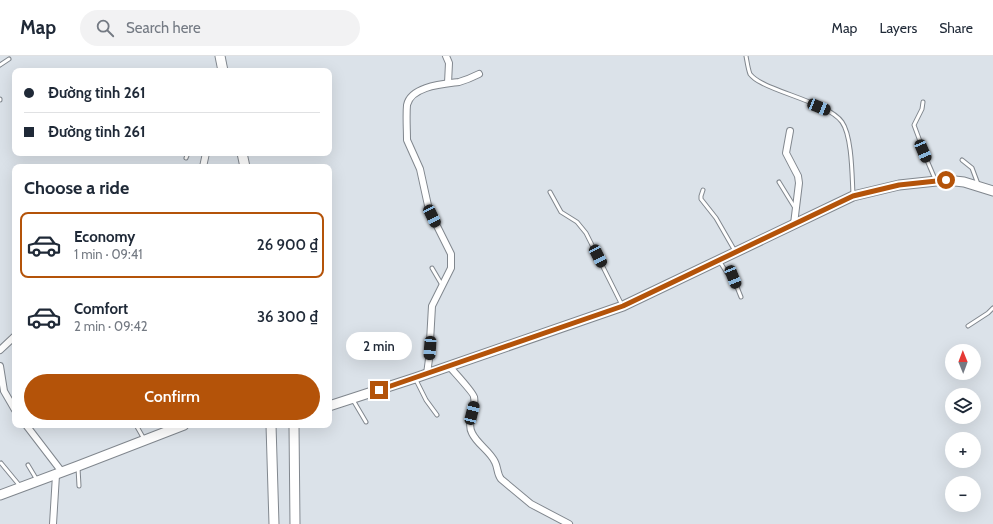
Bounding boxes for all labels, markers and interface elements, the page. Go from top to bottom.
search box [80,10,360,46]
text: Map [20,16,56,39]
icon: search [94,17,116,39]
text: Search here [126,19,201,37]
text: Map [832,19,857,37]
text: Layers [879,19,917,37]
text: Share [939,19,973,37]
text: Đường tỉnh 261 [48,84,146,102]
car [806,97,832,117]
text: Đường tỉnh 261 [48,123,146,141]
car [913,138,933,164]
route start [937,171,955,189]
text: Choose a ride [24,177,129,199]
car [421,203,443,229]
icon: car [26,227,62,263]
text: Economy [74,228,135,246]
text: 26 900 ₫ [257,236,318,254]
car [587,243,609,269]
text: 1 min · 09:41 [74,246,142,262]
car [723,264,743,290]
icon: car [26,299,62,335]
text: Comfort [74,300,128,318]
text: 36 300 ₫ [257,308,318,326]
text: 2 min · 09:42 [74,318,148,334]
callout: 2 min [346,332,412,360]
car [423,336,437,360]
text: 2 min [363,338,395,354]
north arrow [945,344,981,380]
map controls [945,344,981,512]
button: Confirm [24,374,320,420]
route end [370,381,388,399]
button: layers [945,388,981,424]
car [463,400,481,426]
button: + [945,432,981,468]
button: − [945,476,981,512]

